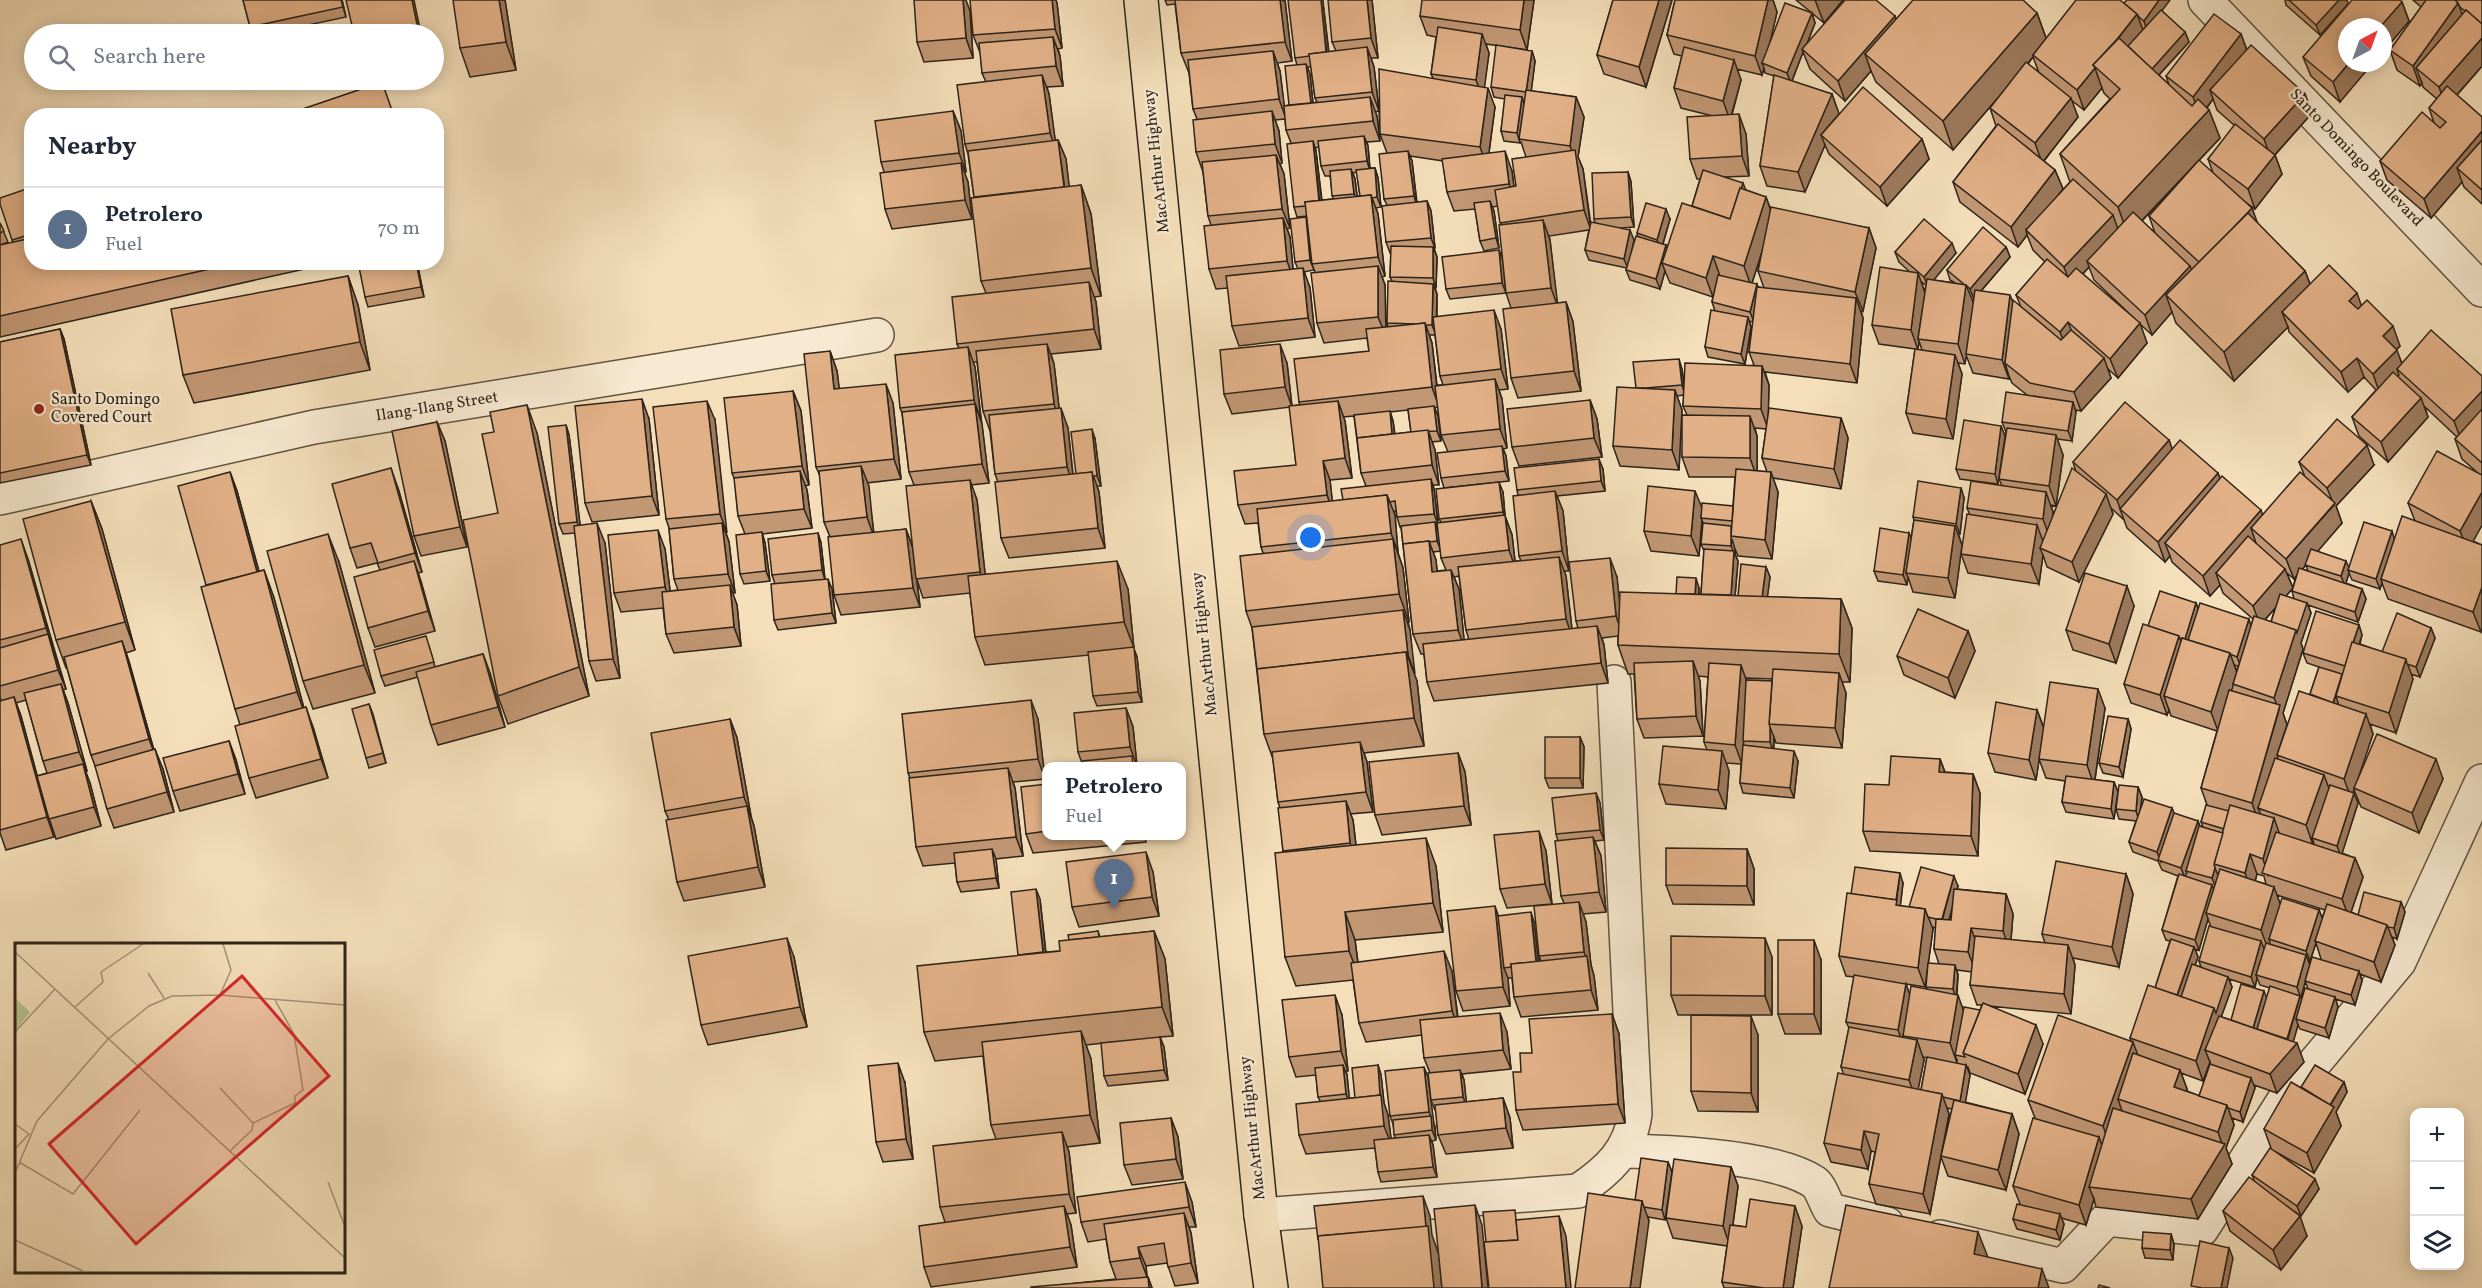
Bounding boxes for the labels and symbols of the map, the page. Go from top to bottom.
north arrow [2338,18,2392,72]
street label: Santo Domingo Boulevard [2284,84,2428,232]
street label: MacArthur Highway [1138,88,1175,234]
street label: Ilang-Ilang Street [374,386,500,428]
place label: Santo Domingo Covered Court [51,389,160,429]
marker: Santo Domingo Covered Court [32,402,46,416]
your location [1296,523,1325,552]
street label: MacArthur Highway [1186,571,1223,717]
pin: 1 [1094,860,1134,909]
inset map [15,943,345,1273]
street label: MacArthur Highway [1234,1055,1271,1201]

